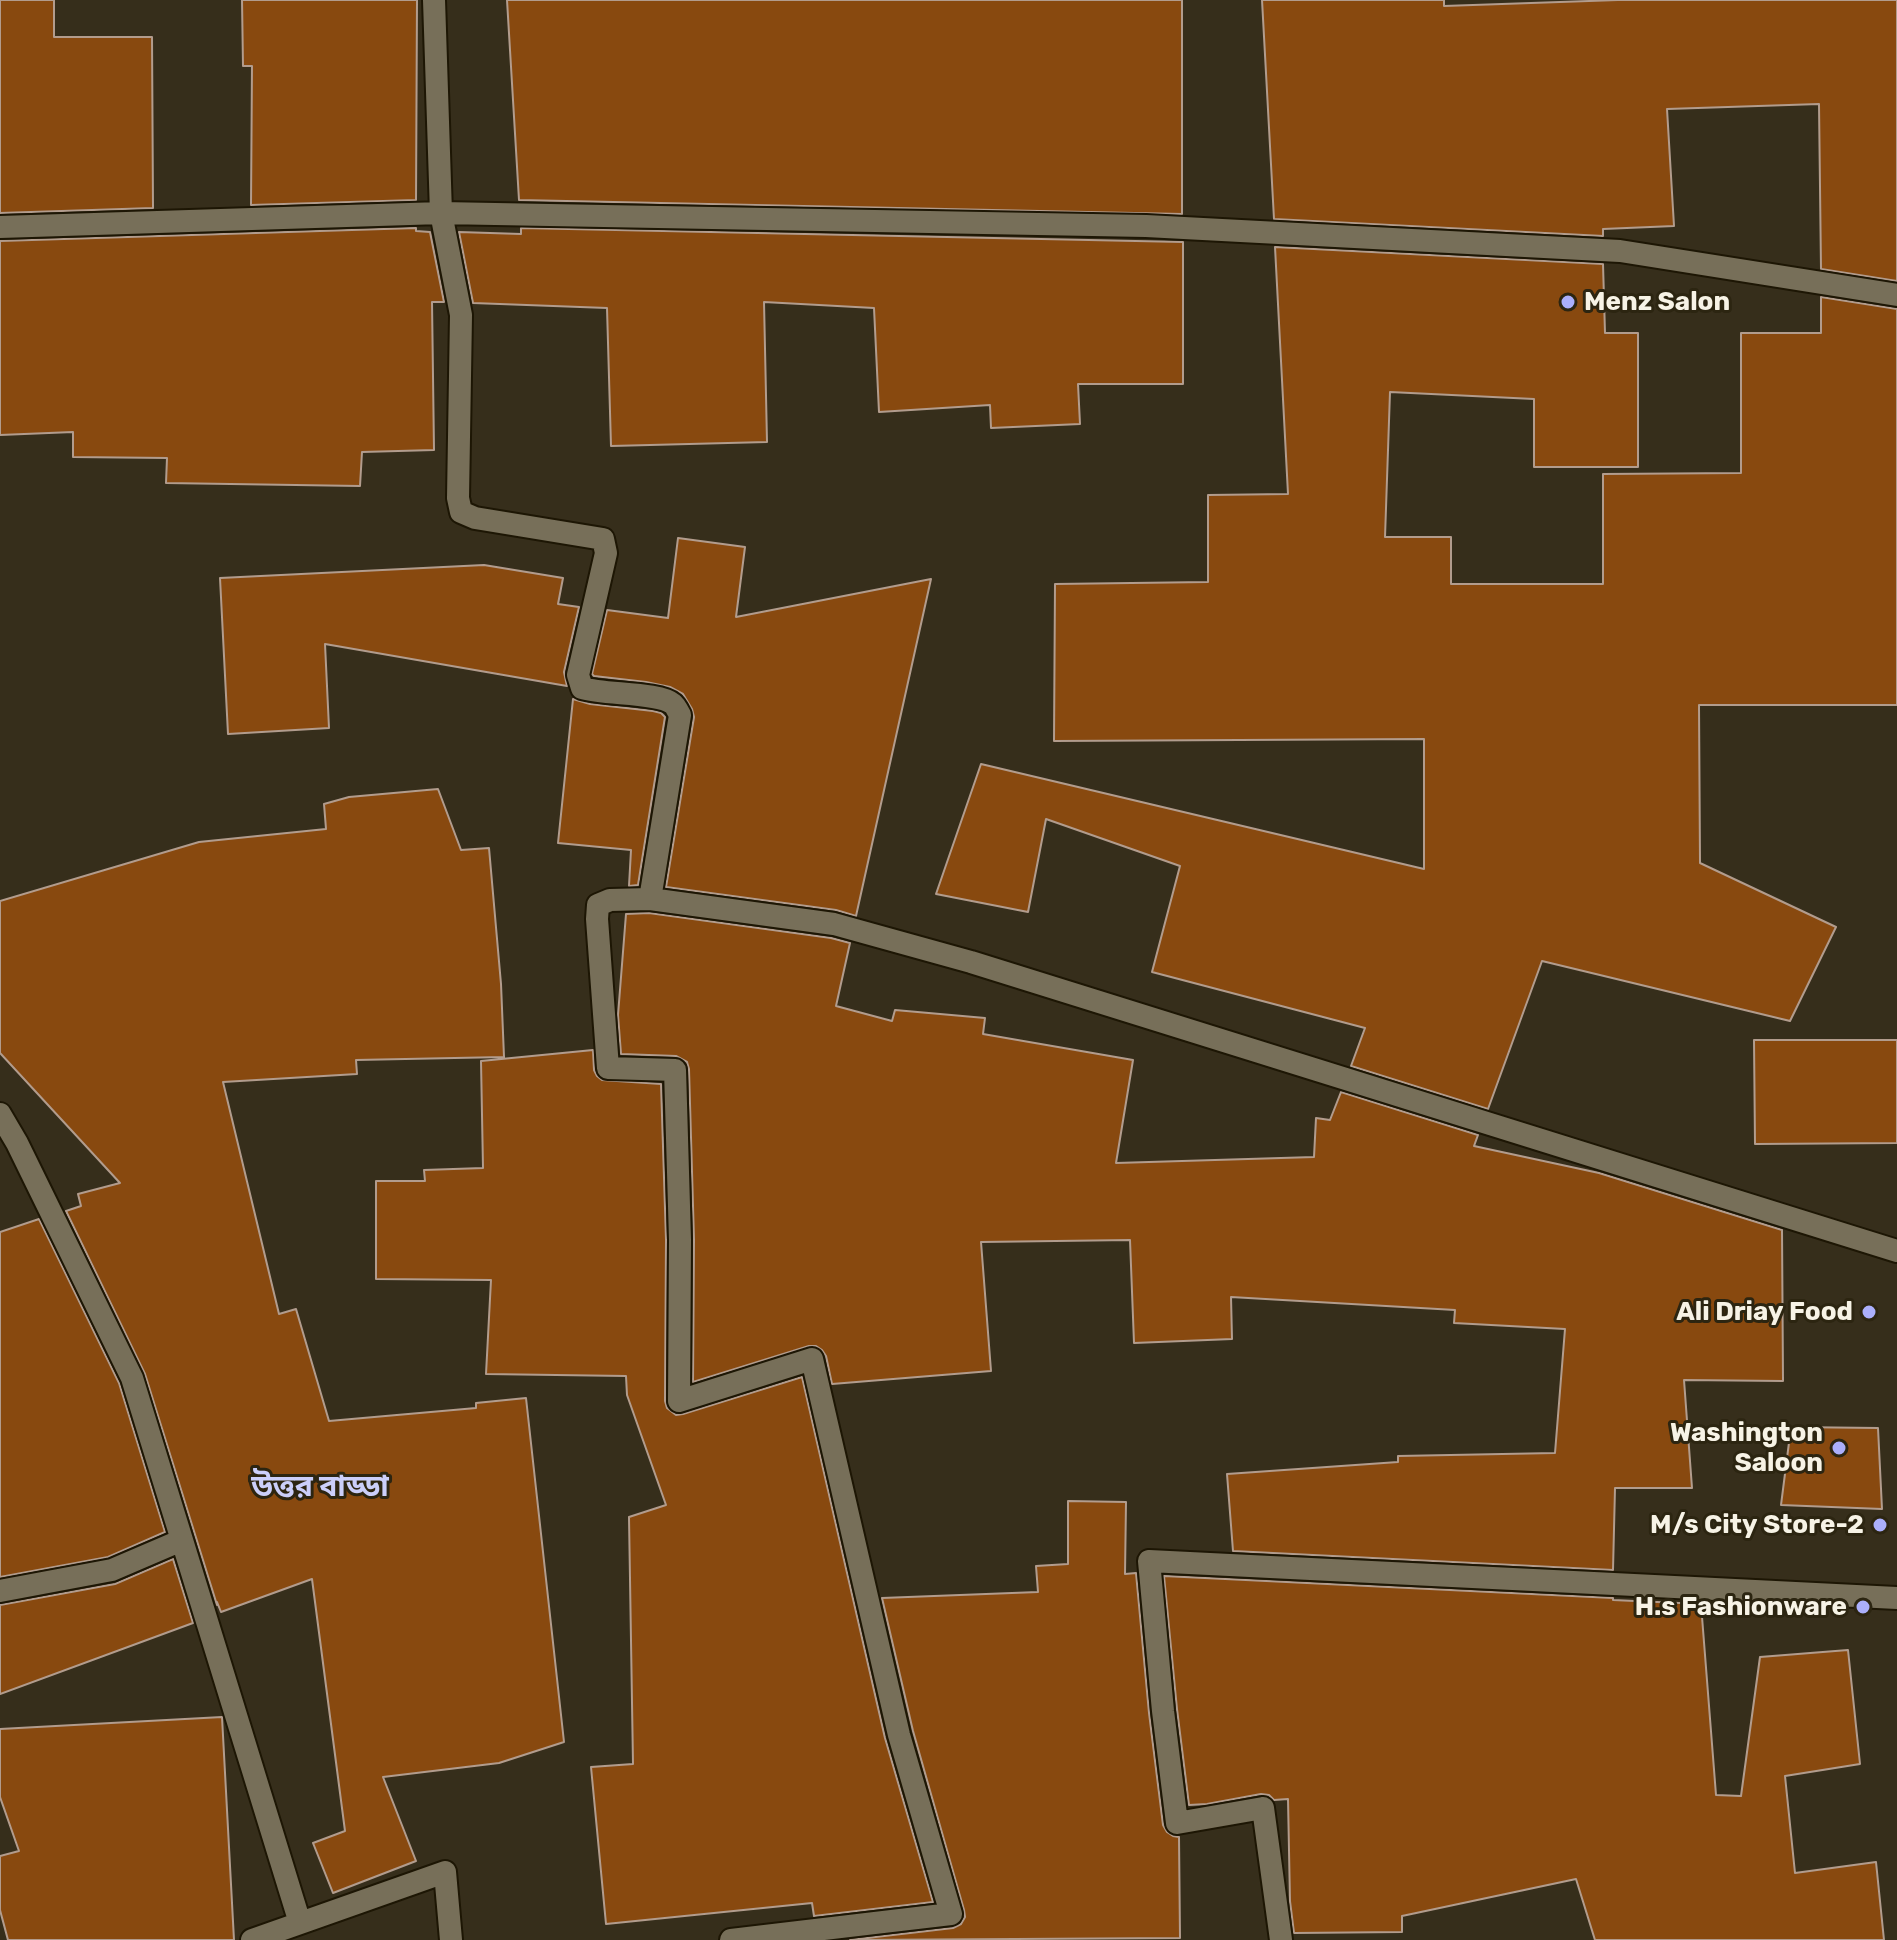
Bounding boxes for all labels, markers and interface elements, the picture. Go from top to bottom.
place label: Menz Salon [1584,286,1730,318]
marker: Menz Salon [1559,293,1577,311]
place label: Ali Driay Food [1676,1296,1853,1328]
marker: Ali Driay Food [1860,1303,1878,1321]
place label: Washington Saloon [1670,1417,1823,1478]
marker: Washington Saloon [1830,1439,1848,1457]
district label: উত্তর বাড্ডা [251,1469,389,1505]
place label: M/s City Store-2 [1650,1509,1864,1541]
marker: M/s City Store-2 [1871,1516,1889,1534]
place label: H.s Fashionware [1635,1591,1847,1623]
marker: H.s Fashionware [1854,1598,1872,1616]

